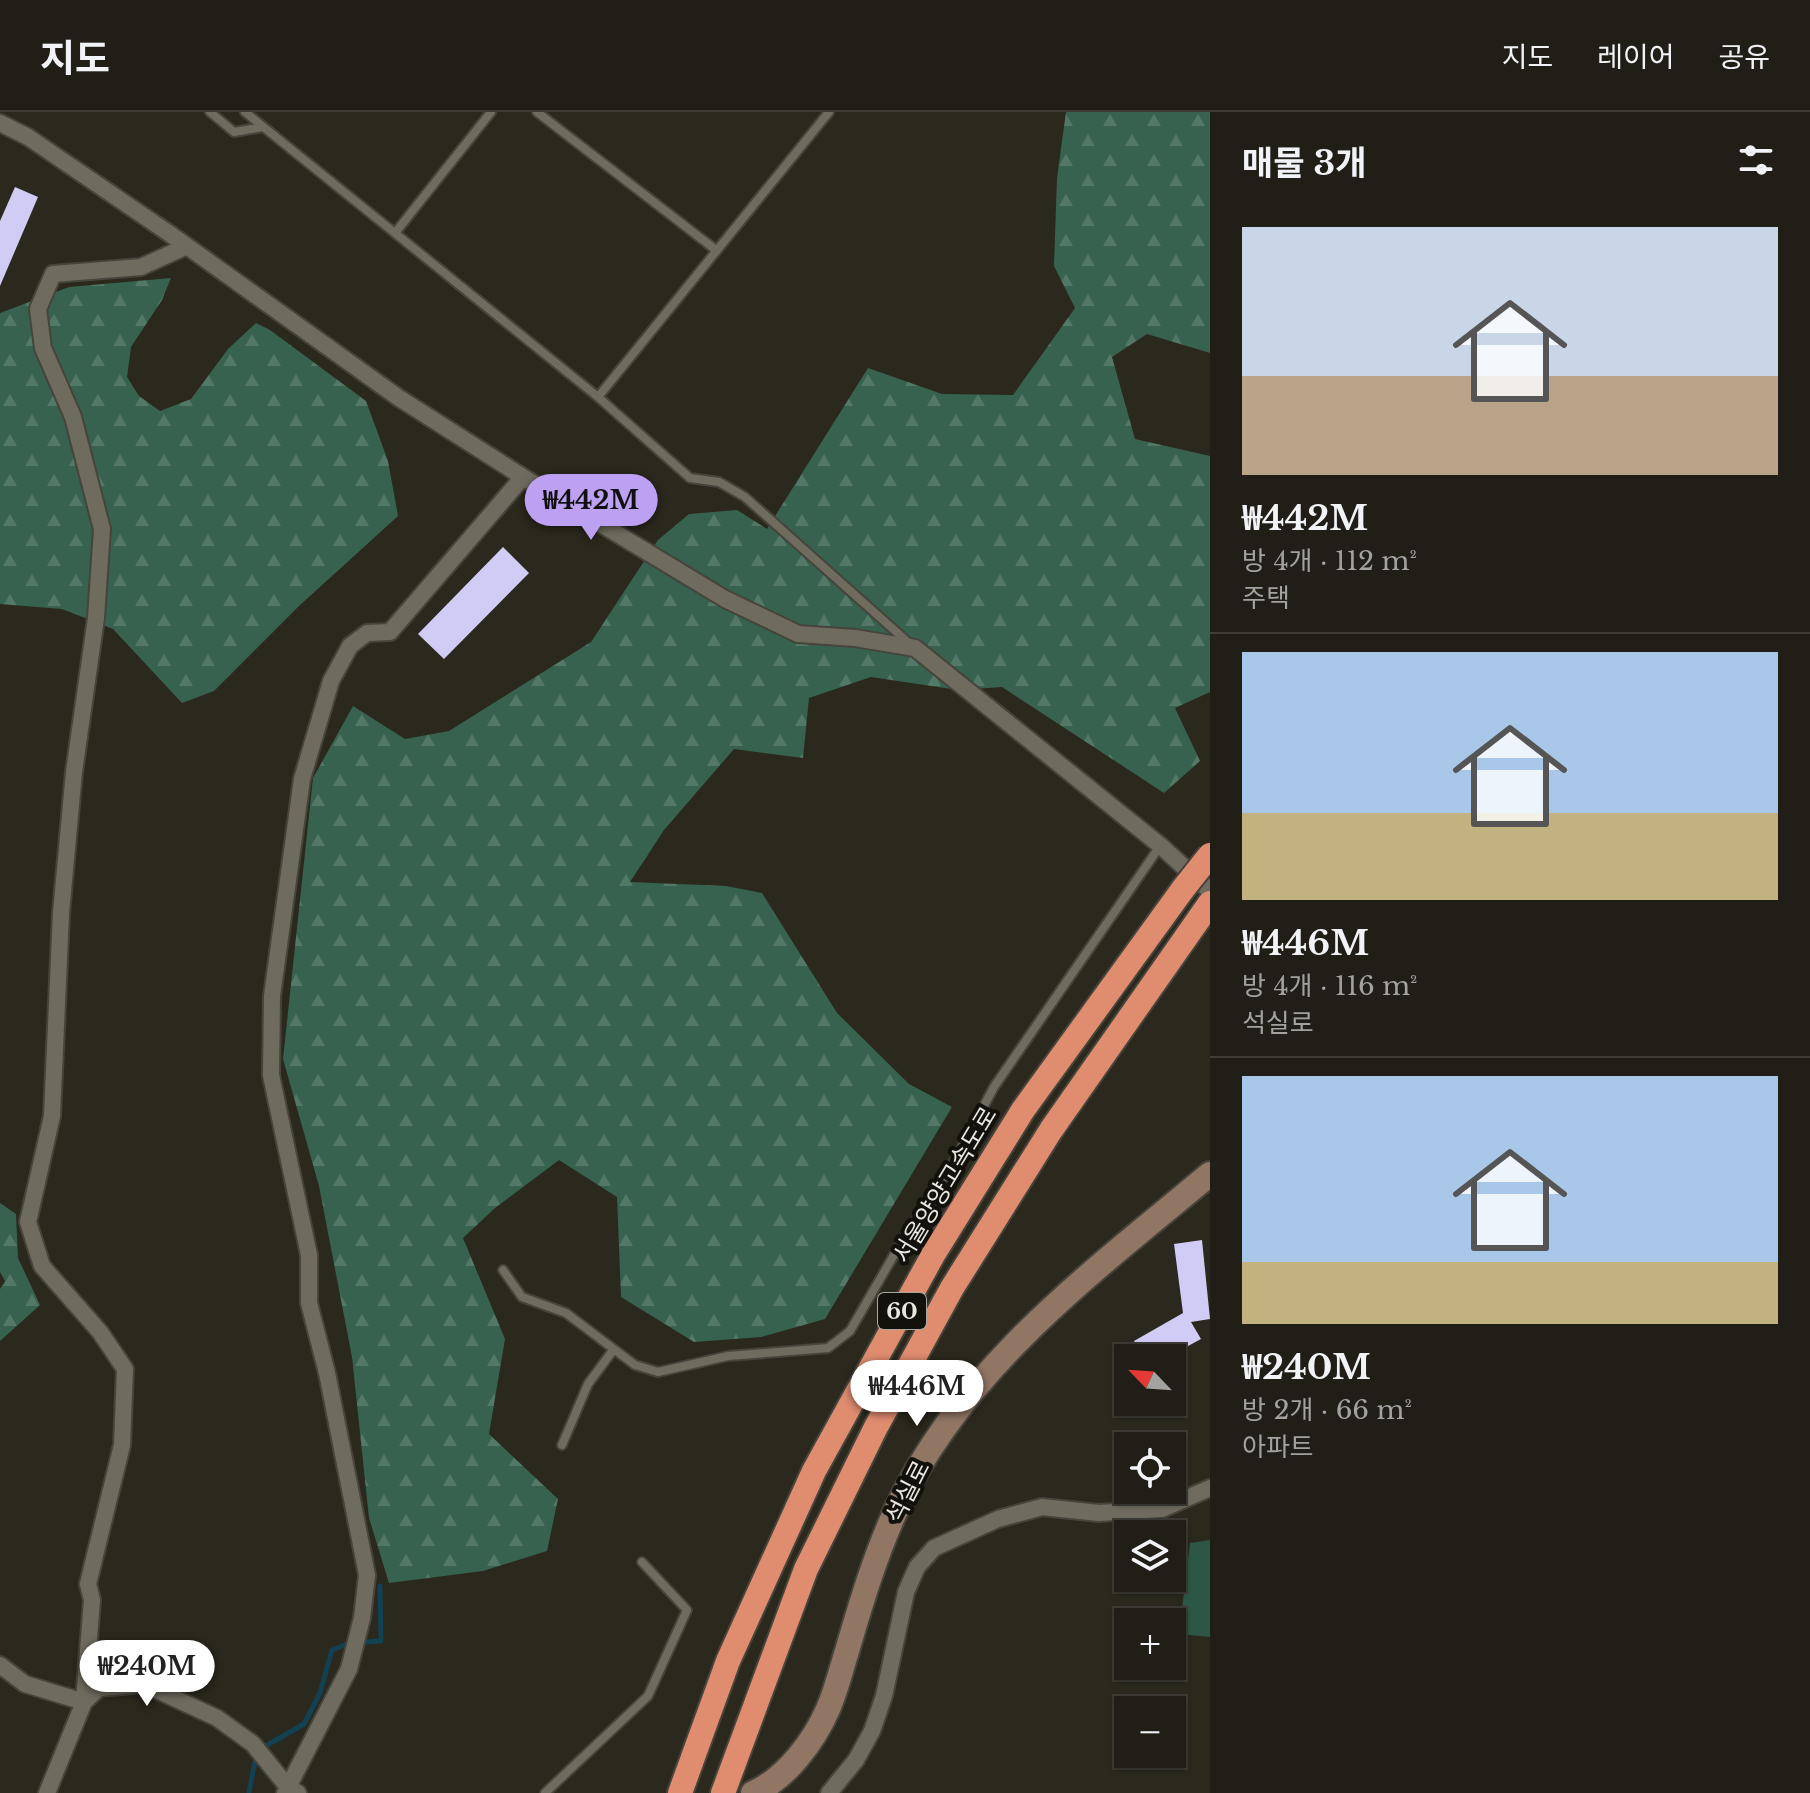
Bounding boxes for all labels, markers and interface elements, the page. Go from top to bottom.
text: 지도 [40,35,110,82]
text: 지도 [1502,40,1553,75]
text: 레이어 [1597,40,1674,75]
text: 공유 [1718,40,1770,75]
icon: filters [1734,138,1778,182]
text: 매물 3개 [1242,142,1367,184]
icon: home [1438,279,1582,423]
pin: ₩442M [535,474,647,542]
text: ₩442M [543,484,639,516]
text: ₩442M [1242,497,1368,539]
text: 방 4개 · 112 m² [1242,545,1417,577]
text: 주택 [1242,582,1290,614]
icon: home [1438,704,1582,848]
text: ₩446M [1242,922,1369,964]
text: 방 4개 · 116 m² [1242,970,1418,1002]
text: 석실로 [1242,1007,1314,1039]
street label: 서울양양고속도로 [887,1102,1002,1268]
icon: home [1438,1128,1582,1272]
road number: 60 [878,1293,926,1329]
north arrow [1114,1344,1186,1416]
map controls [1114,1344,1186,1768]
text: ₩240M [1242,1346,1371,1388]
pin: ₩446M [861,1360,973,1428]
text: ₩446M [868,1370,966,1402]
text: 방 2개 · 66 m² [1242,1394,1412,1426]
text: 아파트 [1242,1431,1314,1463]
button: locate [1114,1432,1186,1504]
street label: 석실로 [880,1456,936,1528]
button: layers [1114,1520,1186,1592]
button: + [1114,1608,1186,1680]
pin: ₩240M [91,1640,203,1708]
text: ₩240M [98,1650,196,1682]
button: − [1114,1696,1186,1768]

